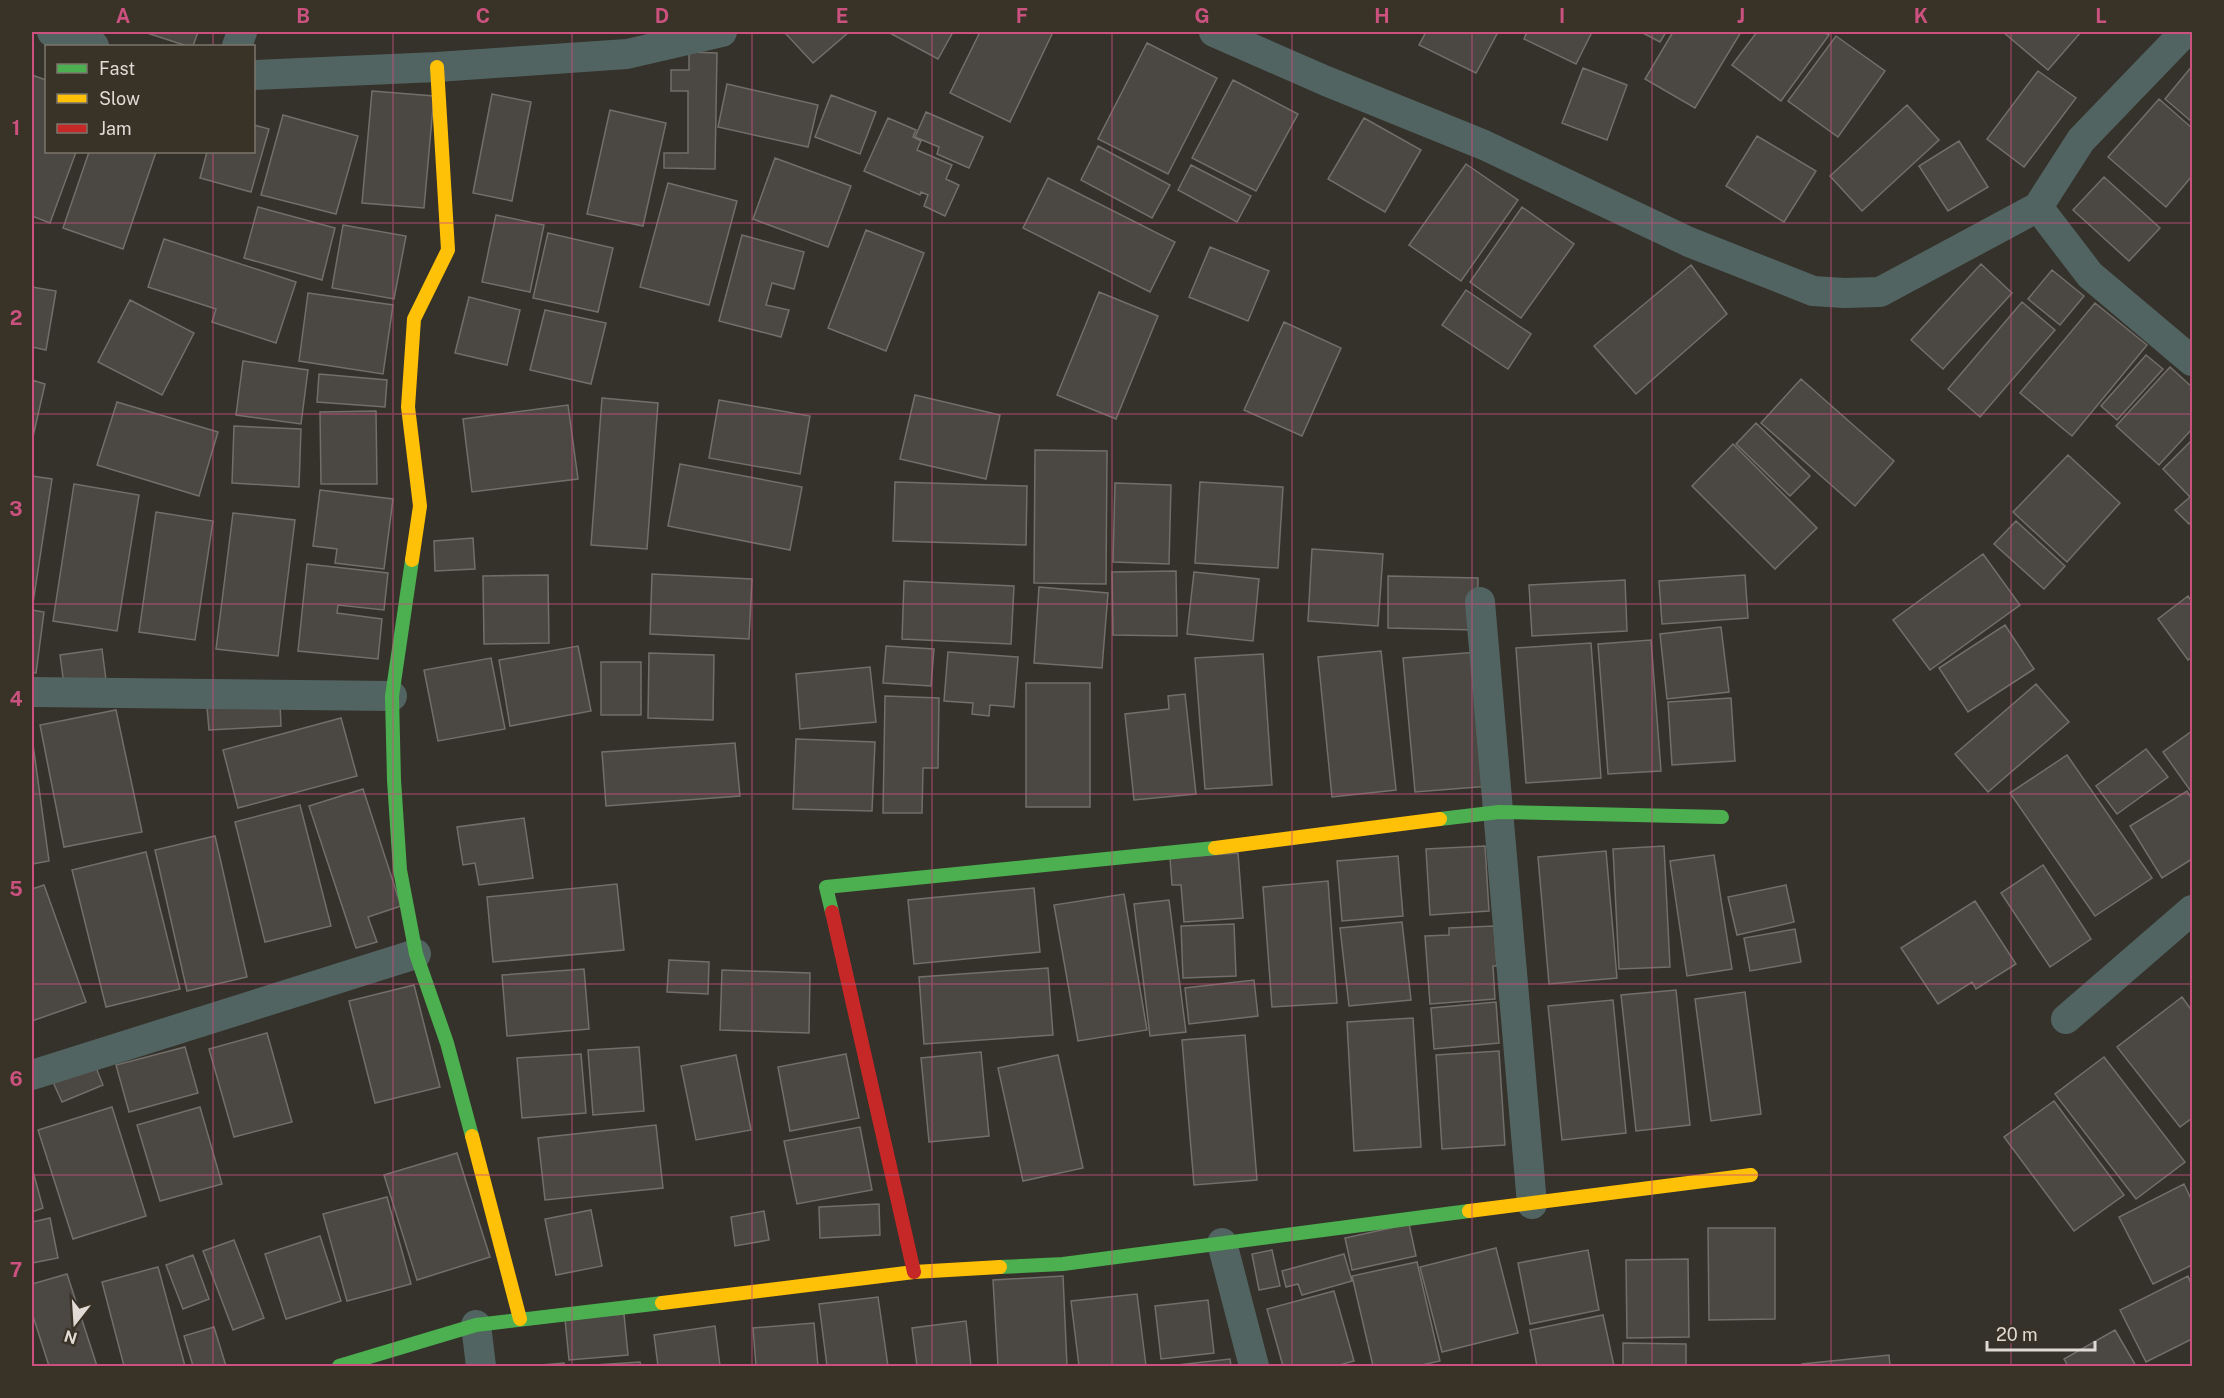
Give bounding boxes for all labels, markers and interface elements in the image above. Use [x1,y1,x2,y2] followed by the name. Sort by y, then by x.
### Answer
[116,4,130,28] text: A
[296,4,310,28] text: B
[476,4,490,28] text: C
[655,4,669,28] text: D
[836,4,848,28] text: E
[1016,4,1028,28] text: F
[1194,4,1210,28] text: G
[1374,4,1390,28] text: H
[1559,4,1565,28] text: I
[1737,4,1745,28] text: J
[1914,4,1928,28] text: K
[2095,4,2107,28] text: L
[45,45,255,153] legend
[99,58,135,79] text: Fast
[99,88,140,109] text: Slow
[12,116,20,140] text: 1
[99,118,132,139] text: Jam
[10,306,22,330] text: 2
[9,497,23,521] text: 3
[9,687,23,711] text: 4
[9,877,23,901] text: 5
[9,1067,23,1091] text: 6
[10,1258,22,1282] text: 7
[45,1293,105,1353] north arrow
[1987,1314,2095,1352] scale bar
[1996,1324,2038,1345] text: 20 m
[62,1326,80,1348] text: N

